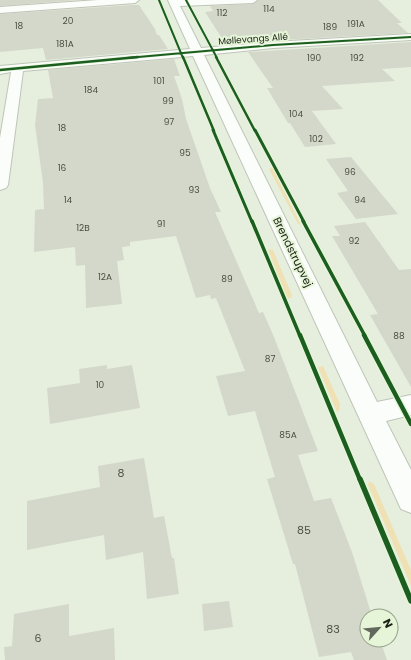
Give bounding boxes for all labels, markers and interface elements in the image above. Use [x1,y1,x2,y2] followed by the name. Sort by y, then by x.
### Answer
[263,3,275,15] house number: 114
[217,7,227,19] house number: 112
[63,15,74,27] house number: 20
[347,18,365,30] house number: 191A
[15,20,24,32] house number: 18
[323,21,337,33] house number: 189
[218,31,289,47] street label: Møllevangs Allé
[56,38,74,50] house number: 181A
[307,52,321,64] house number: 190
[350,52,364,64] house number: 192
[153,75,165,87] house number: 101
[84,84,98,96] house number: 184
[162,95,174,107] house number: 99
[289,108,303,120] house number: 104
[164,116,174,128] house number: 97
[58,122,67,134] house number: 18
[309,133,323,145] house number: 102
[179,147,191,159] house number: 95
[58,162,67,174] house number: 16
[344,166,356,178] house number: 96
[189,184,199,196] house number: 93
[64,194,73,206] house number: 14
[354,194,366,206] house number: 94
[269,214,317,290] street label: Brendstrupvej
[157,218,165,230] house number: 91
[76,222,90,234] house number: 12B
[349,235,359,247] house number: 92
[98,271,112,283] house number: 12A
[221,273,233,285] house number: 89
[393,330,405,342] house number: 88
[265,353,275,365] house number: 87
[96,379,105,391] house number: 10
[279,429,297,441] house number: 85A
[118,465,125,481] house number: 8
[297,522,311,538] house number: 85
[359,608,399,648] north arrow
[379,616,397,631] text: N
[326,621,340,637] house number: 83
[35,630,42,646] house number: 6

